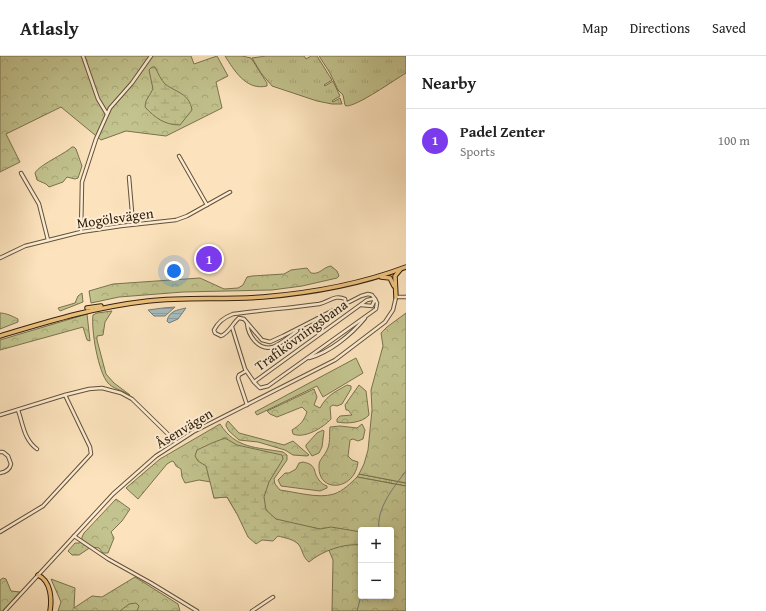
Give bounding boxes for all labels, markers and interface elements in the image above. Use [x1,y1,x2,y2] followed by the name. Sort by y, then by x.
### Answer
[20,14,79,42] text: Atlasly
[582,18,608,38] text: Map
[630,18,690,38] text: Directions
[712,18,746,38] text: Saved
[422,70,476,95] text: Nearby
[460,121,545,142] text: Padel Zenter
[432,131,438,150] text: 1
[718,131,750,150] text: 100 m
[460,142,495,161] text: Sports
[75,203,155,233] street label: Mogölsvägen
[196,244,222,274] pin: 1
[164,261,184,281] your location
[251,294,352,375] street label: Trafikövningsbana
[152,403,216,453] street label: Åsenvägen
[358,527,394,599] map controls
[358,527,394,563] button: +
[358,563,394,599] button: −

